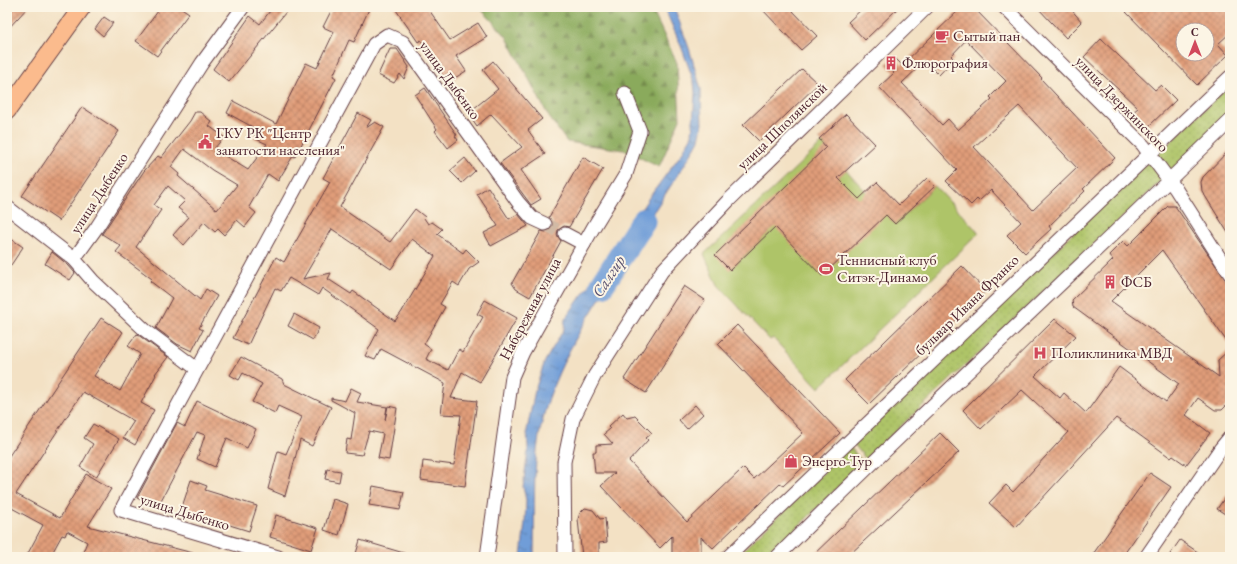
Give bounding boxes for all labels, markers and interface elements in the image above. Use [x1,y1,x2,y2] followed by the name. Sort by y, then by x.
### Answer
[1175,22,1215,62] north arrow
[1191,25,1199,39] text: С
[953,26,1021,45] place label: Сытый пан
[934,28,950,44] cafe icon: Сытый пан
[415,37,485,123] street label: улица Дыбенко
[1071,51,1173,156] street label: улица Дзержинского
[902,53,988,72] place label: Флюрография
[883,55,899,71] building icon: Флюрография
[733,78,831,173] street label: улица Шполянской
[216,123,345,159] place label: ГКУ РК "Центр занятости населения"
[197,134,213,150] public building icon: ГКУ РК "Центр занятости населения"
[65,149,132,237] street label: улица Дыбенко
[837,250,937,286] place label: Теннисный клуб Ситэк-Динамо
[911,250,1023,359] street label: бульвар Ивана Франко
[587,251,630,301] water label: Салгир
[495,254,565,363] street label: Набережная улица
[818,261,834,277] sports icon: Теннисный клуб Ситэк-Динамо
[1121,272,1152,291] place label: ФСБ
[1102,274,1118,290] building icon: ФСБ
[1051,343,1172,362] place label: Поликлиника МВД
[1032,345,1048,361] hospital icon: Поликлиника МВД
[802,451,872,470] place label: Энерго-Тур
[783,453,799,469] shop icon: Энерго-Тур
[138,489,232,534] street label: улица Дыбенко

